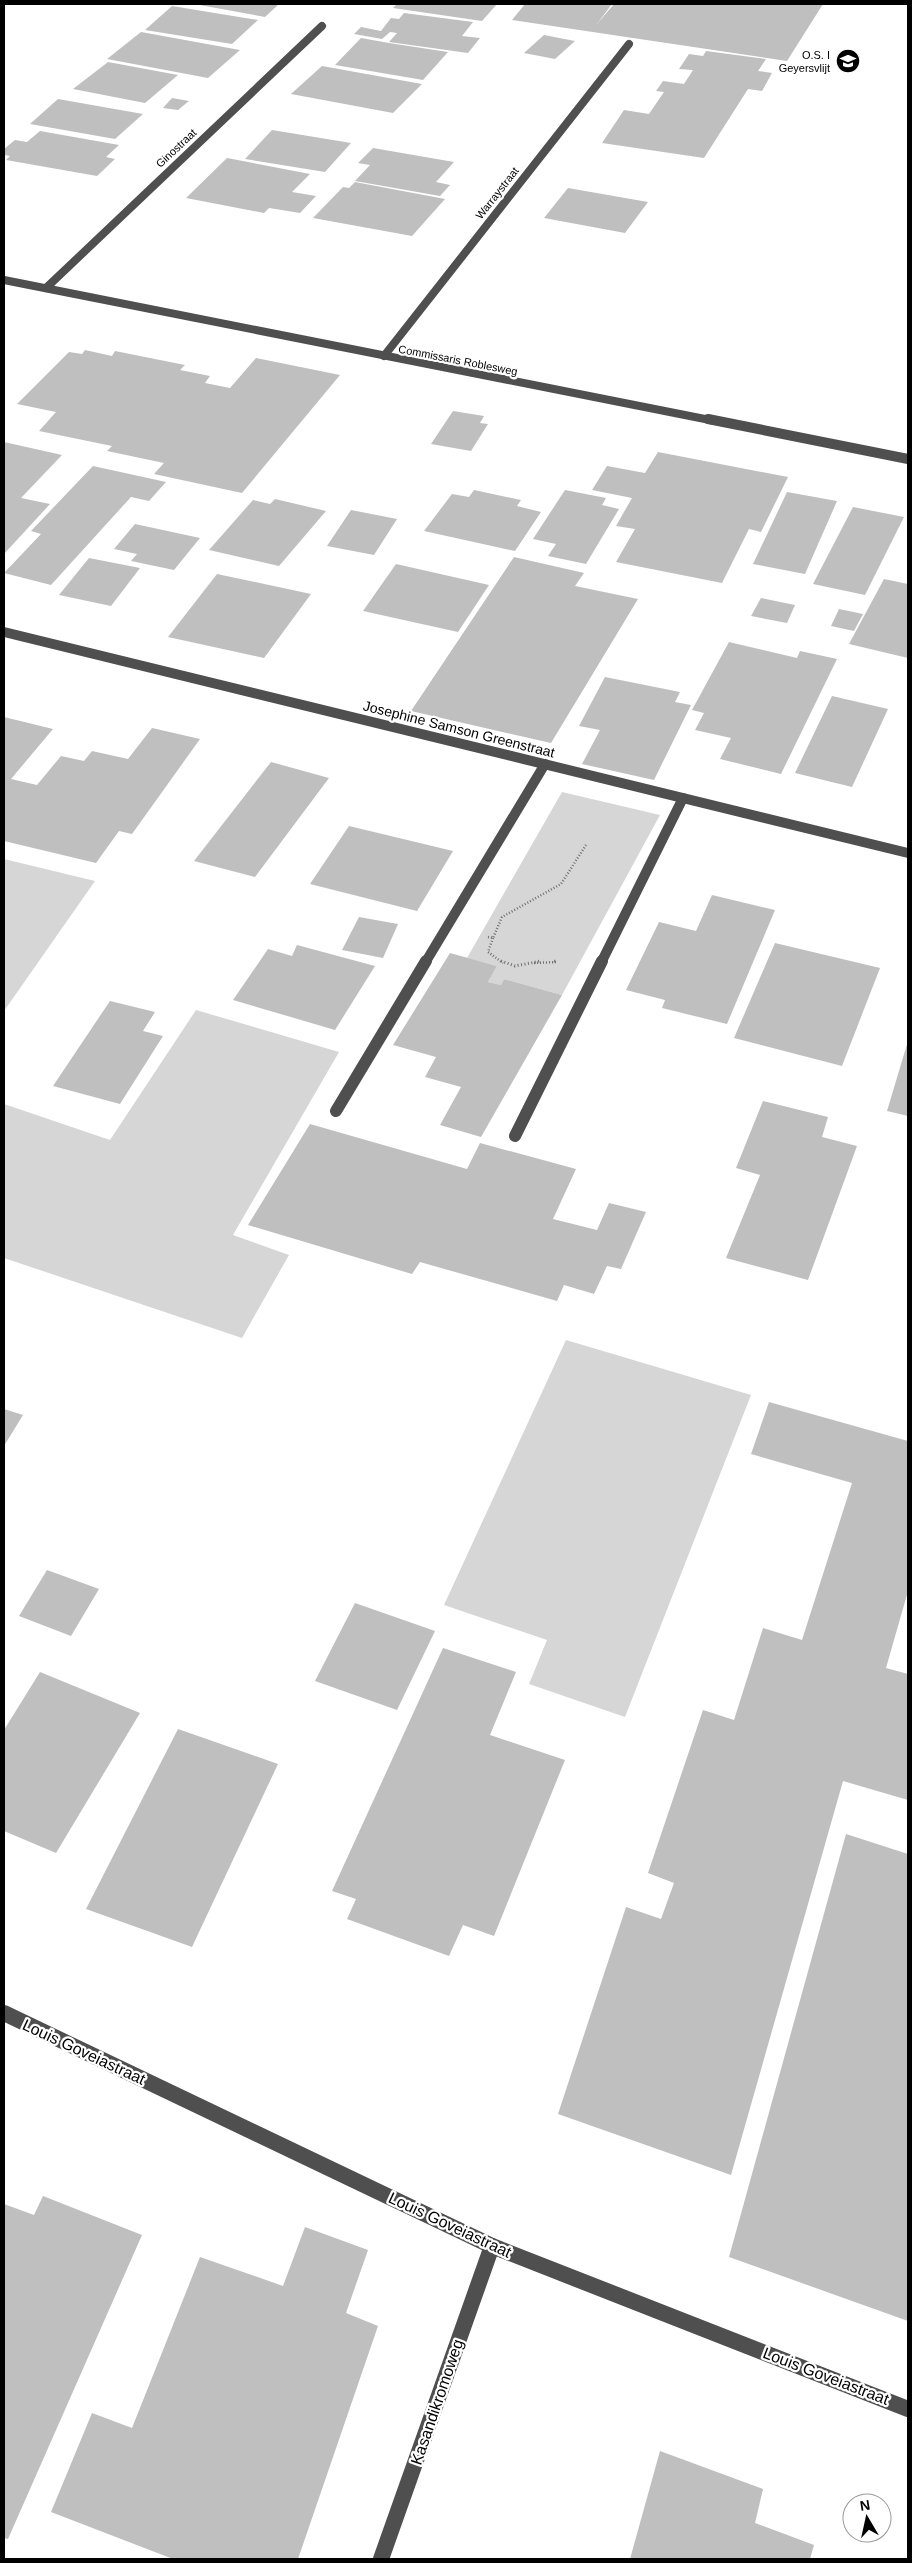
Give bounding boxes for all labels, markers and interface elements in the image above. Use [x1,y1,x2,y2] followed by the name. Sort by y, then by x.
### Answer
[835,48,861,74] school or university icon: O.S. I Geyersvlijt
[779,49,830,74] place label: O.S. I Geyersvlijt
[153,126,199,170] street label: Ginostraat
[473,165,521,221] street label: Warraystraat
[397,343,519,377] street label: Commissaris Roblesweg
[362,697,557,761] street label: Josephine Samson Greenstraat
[20,2016,149,2088] street label: Louis Goveiastraat
[386,2189,515,2261] street label: Louis Goveiastraat
[408,2337,466,2467] street label: Kasandikromoweg
[761,2344,892,2408] street label: Louis Goveiastraat
[842,2493,892,2543] north arrow
[859,2496,871,2514] text: N

